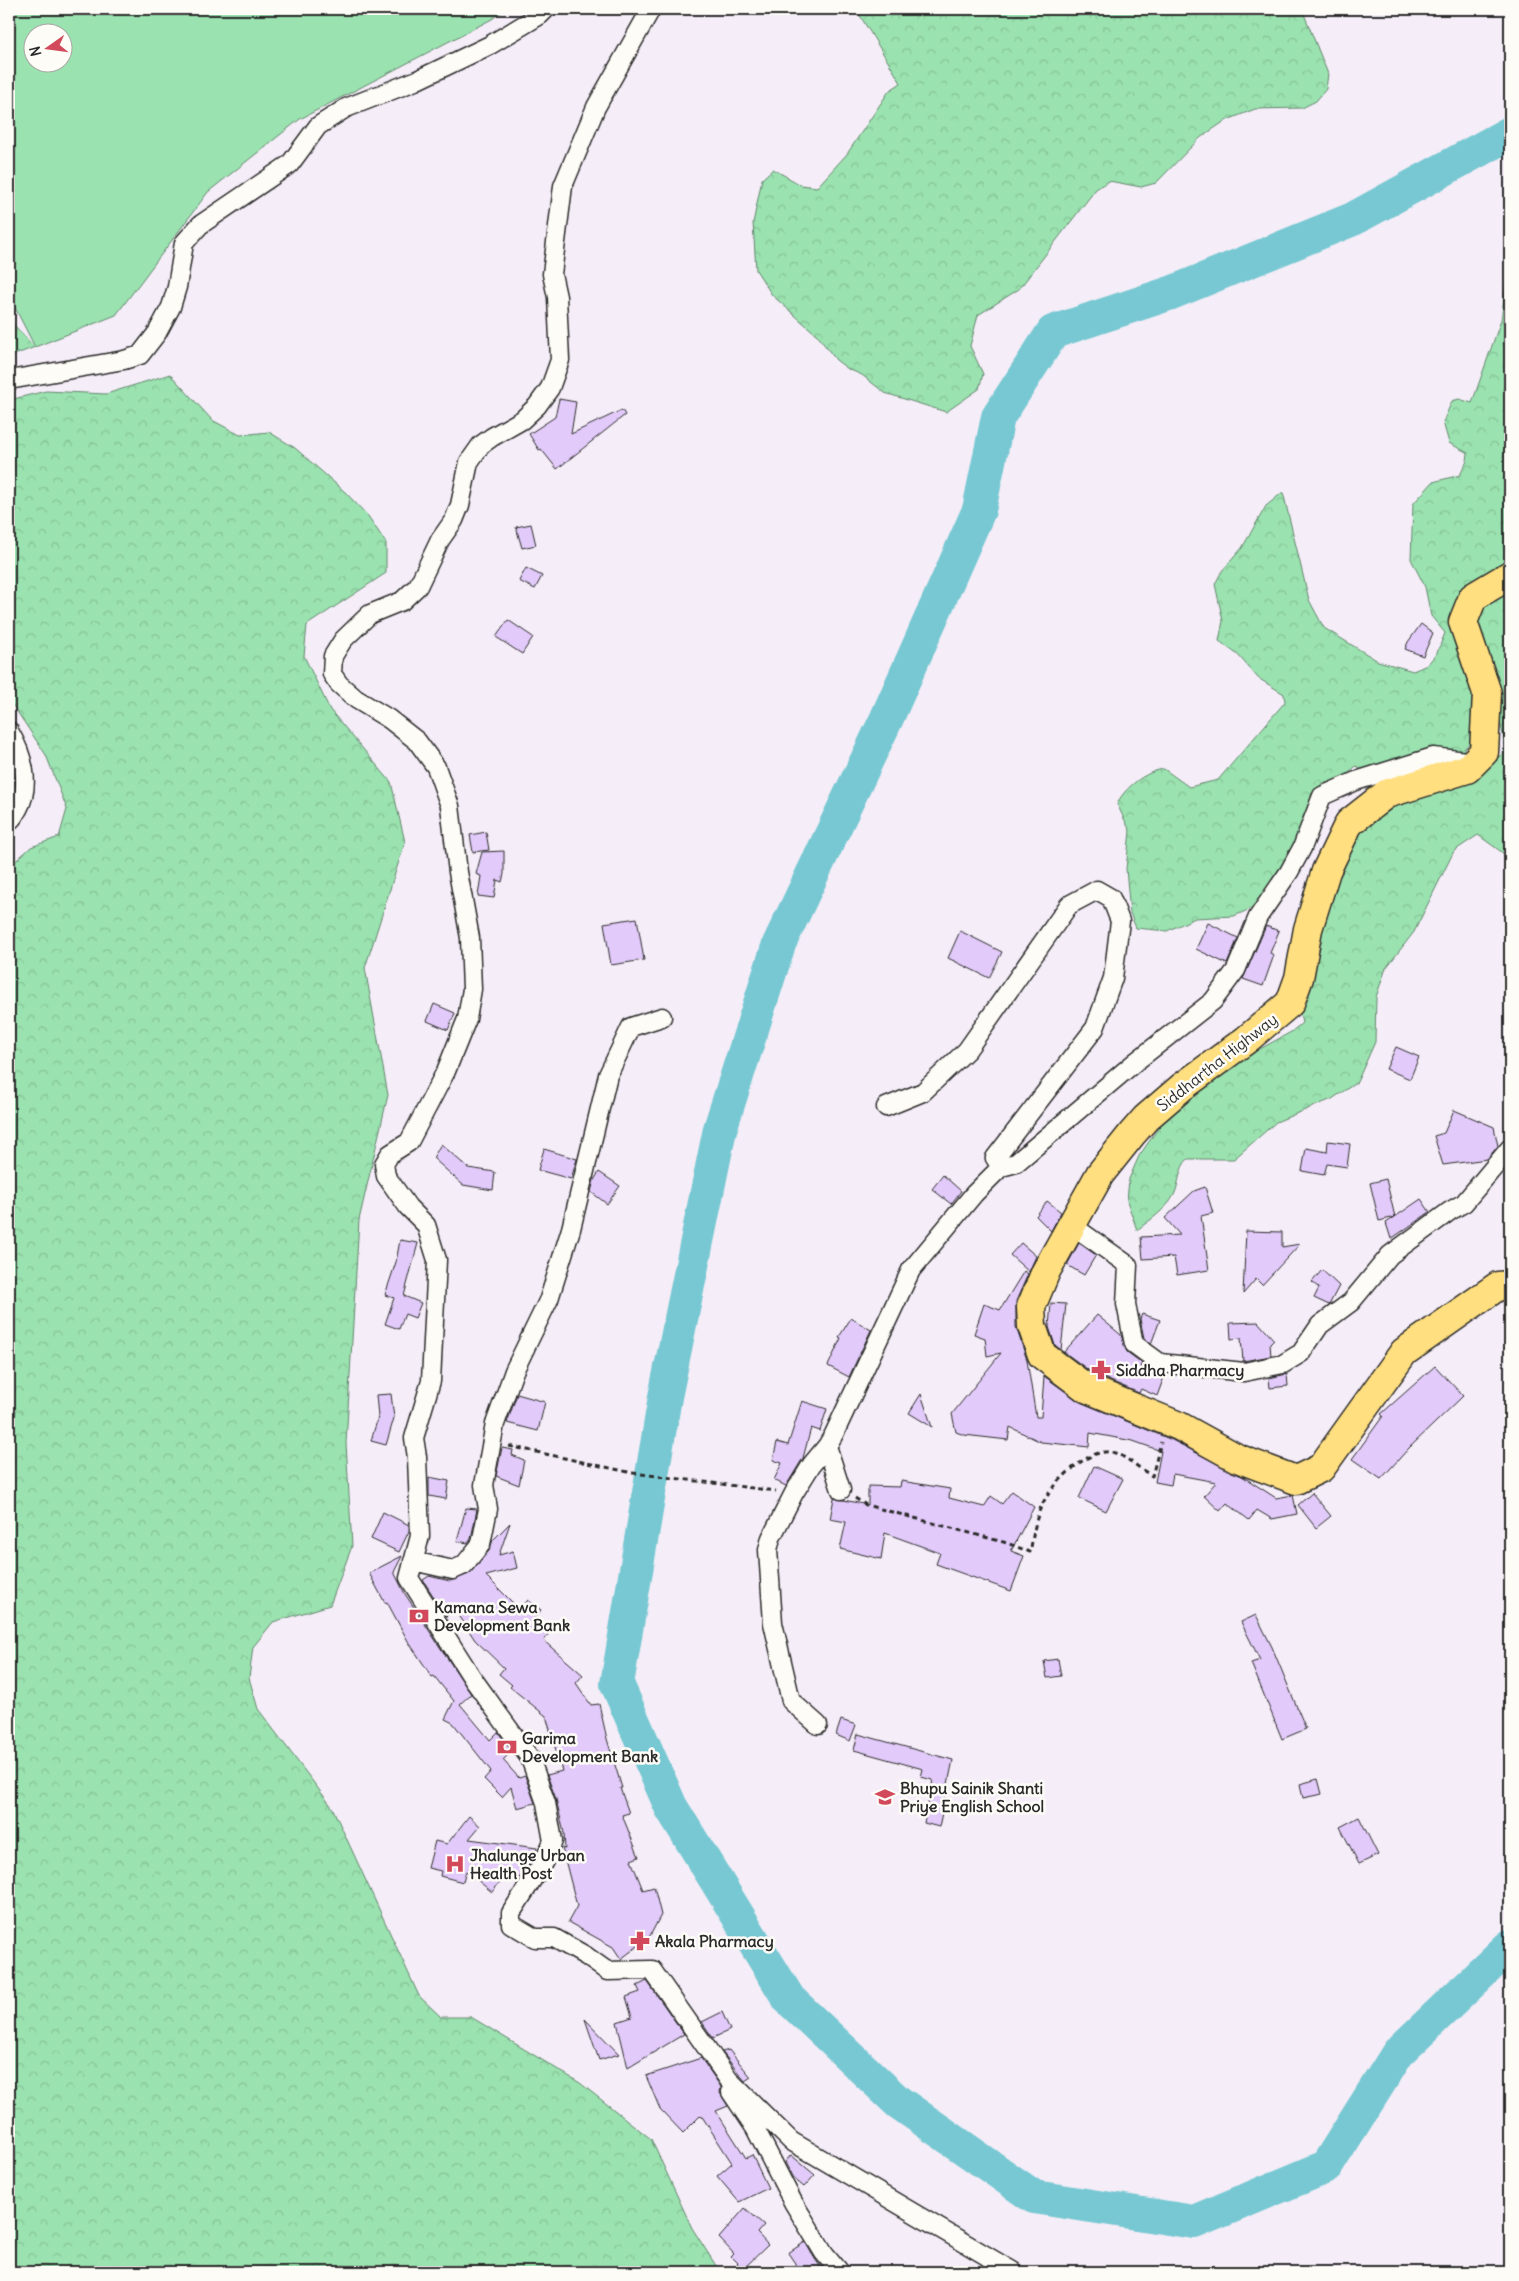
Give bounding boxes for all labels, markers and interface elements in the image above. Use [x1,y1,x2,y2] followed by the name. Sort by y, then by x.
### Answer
[22,22,72,72] north arrow
[25,44,45,58] text: N
[1153,1009,1281,1115] street label: Siddhartha Highway
[1090,1359,1112,1381] pharmacy icon: Siddha Pharmacy
[1116,1360,1244,1381] place label: Siddha Pharmacy
[434,1597,570,1636] place label: Kamana Sewa Development Bank
[408,1605,430,1627] bank icon: Kamana Sewa Development Bank
[522,1728,658,1767] place label: Garima Development Bank
[496,1736,518,1758] bank icon: Garima Development Bank
[900,1778,1044,1817] place label: Bhupu Sainik Shanti Priye English School
[874,1786,896,1808] school or university icon: Bhupu Sainik Shanti Priye English School
[470,1845,585,1883] place label: Jhalunge Urban Health Post
[444,1853,466,1875] hospital icon: Jhalunge Urban Health Post
[629,1930,651,1952] pharmacy icon: Akala Pharmacy
[655,1931,774,1952] place label: Akala Pharmacy

